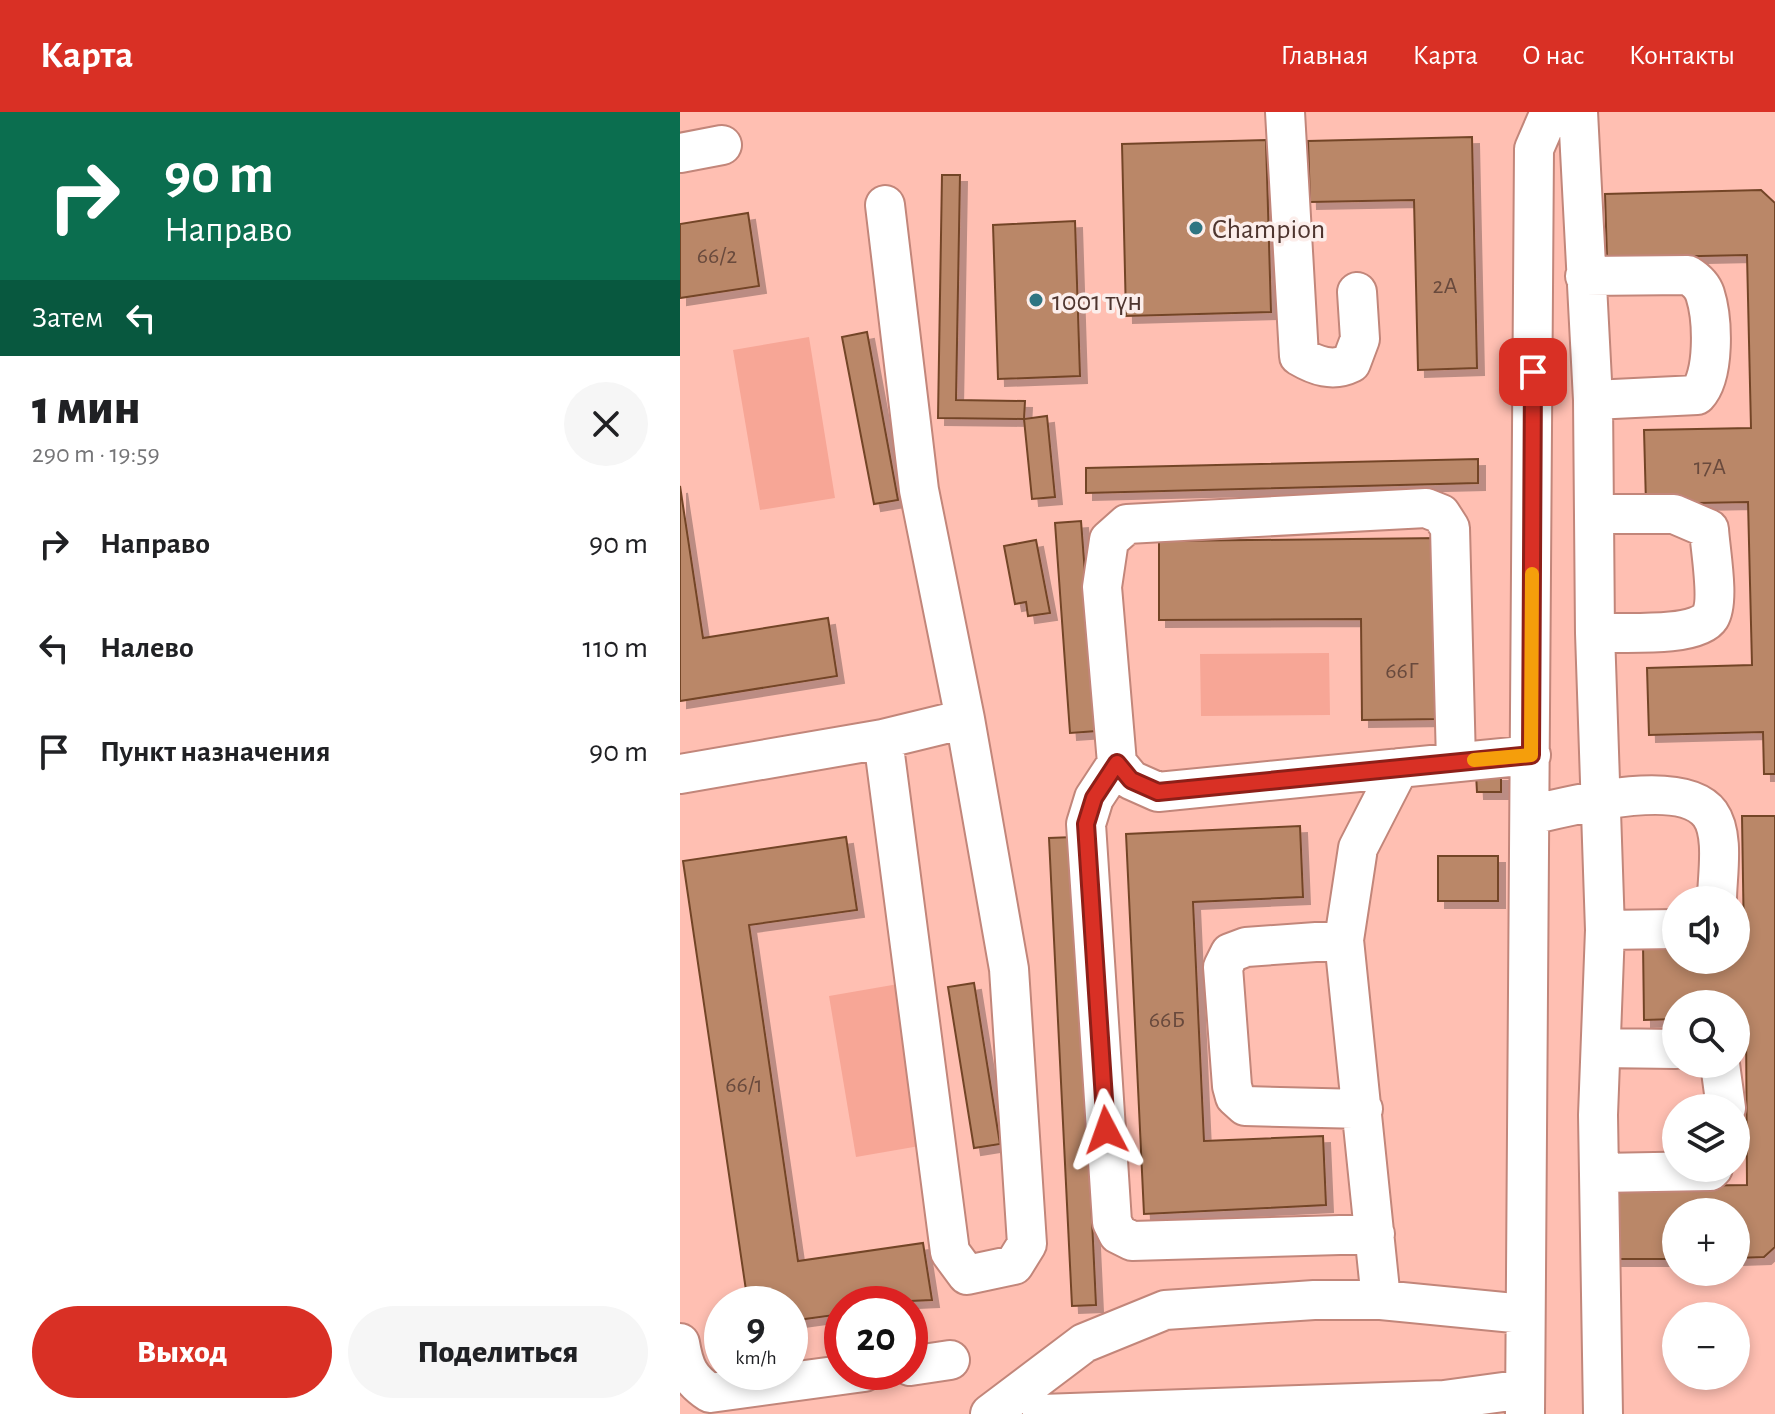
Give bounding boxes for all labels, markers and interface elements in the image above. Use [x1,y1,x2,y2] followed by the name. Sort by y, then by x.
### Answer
[40,37,133,75] text: Карта
[1280,42,1368,70] text: Главная
[1412,42,1478,70] text: Карта
[1522,42,1585,70] text: О нас
[1629,42,1735,70] text: Контакты
[32,144,136,248] icon: right
[164,147,274,203] text: 90 m
[164,212,292,248] text: Направо
[1212,216,1325,244] place label: Champion
[1187,219,1205,237] marker: Champion
[697,244,737,268] house number: 66/2
[1432,274,1458,298] house number: 2А
[1052,288,1142,316] place label: 1001 түн
[1027,291,1045,309] marker: 1001 түн
[119,296,163,340] icon: left
[32,303,103,333] text: Затем
[1499,338,1567,406] pin
[1511,350,1555,394] icon: arrive
[564,382,648,466] button: close
[32,385,141,433] text: 1 мин
[32,441,160,467] text: 290 m · 19:59
[1694,455,1726,479] house number: 17А
[32,522,76,566] icon: right
[100,529,210,559] text: Направо
[589,529,648,559] text: 90 m
[32,626,76,670] icon: left
[100,633,194,663] text: Налево
[583,633,648,663] text: 110 m
[1385,659,1419,683] house number: 66Г
[32,730,76,774] icon: arrive
[100,737,331,767] text: Пункт назначения
[589,737,648,767] text: 90 m
[1662,886,1750,1390] map controls
[1662,886,1750,974] button: sound
[1662,990,1750,1078] button: search
[1149,1008,1185,1032] house number: 66Б
[725,1073,763,1097] house number: 66/1
[1064,1088,1148,1172] position arrow
[1662,1094,1750,1182] button: layers
[1662,1198,1750,1286] button: +
[824,1286,928,1390] speed limit sign: 20
[1662,1302,1750,1390] button: −
[32,1306,332,1398] button: Выход
[348,1306,648,1398] button: Поделиться
[746,1308,766,1348] text: 9
[735,1348,777,1368] text: km/h

